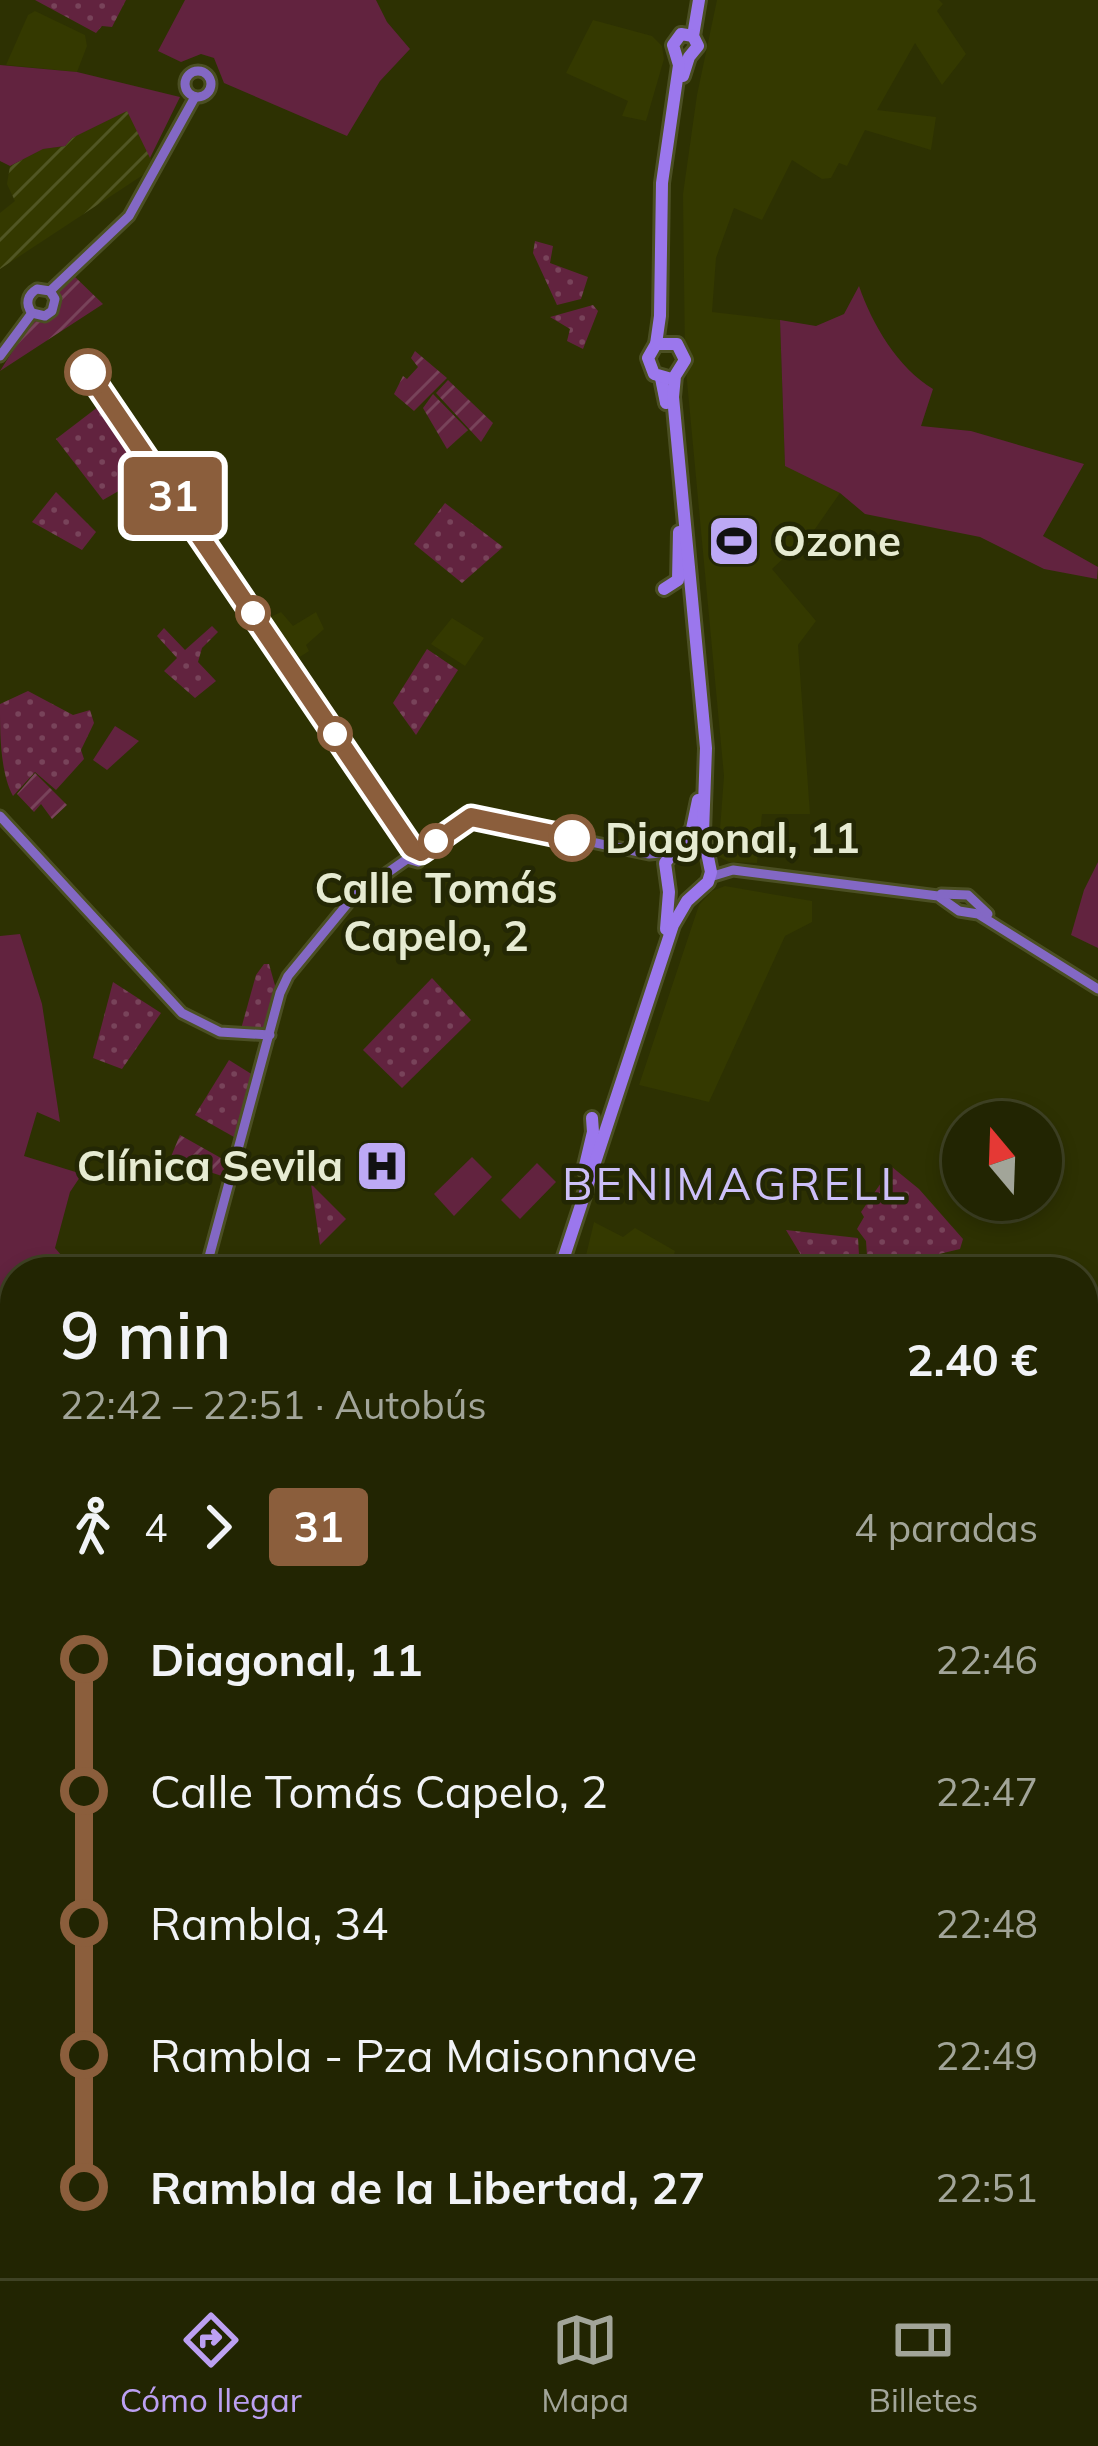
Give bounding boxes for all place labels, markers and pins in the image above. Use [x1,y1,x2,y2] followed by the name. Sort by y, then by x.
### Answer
[66,350,110,394] unlabelled marker
[706,513,762,569] sports icon: Ozone
[773,514,901,567] place label: Ozone
[237,597,269,629] unlabelled marker
[319,718,351,750] unlabelled marker
[605,811,860,864] place label: Diagonal, 11
[550,816,594,860] marker: Diagonal, 11
[420,825,452,857] marker: Calle Tomás Capelo, 2
[315,861,557,962] place label: Calle Tomás Capelo, 2
[354,1138,410,1194] hospital icon: Clínica Sevila
[77,1139,343,1192] place label: Clínica Sevila

